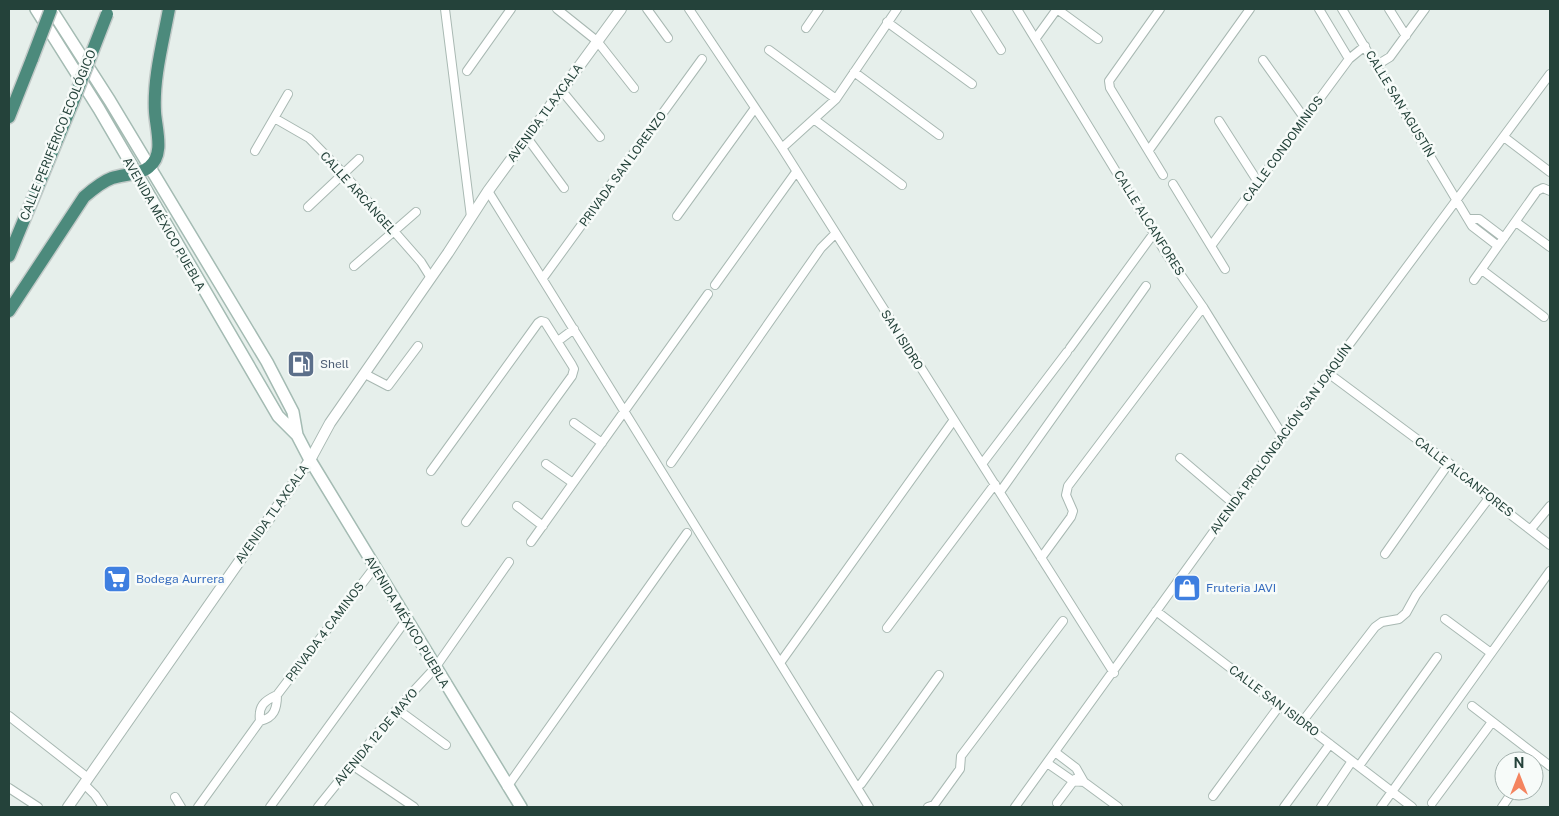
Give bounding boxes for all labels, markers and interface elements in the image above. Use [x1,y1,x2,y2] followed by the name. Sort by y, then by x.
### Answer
[17,47,99,222] street label: CALLE PERIFÉRICO ECOLÓGICO
[1363,48,1437,160] street label: CALLE SAN AGUSTÍN
[505,61,586,165] street label: AVENIDA TLAXCALA
[1240,93,1326,205] street label: CALLE CONDOMINIOS
[577,109,670,229] street label: PRIVADA SAN LORENZO
[317,149,399,237] street label: CALLE ARCÁNGEL
[120,155,208,294] street label: AVENIDA MÉXICO PUEBLA
[1111,168,1187,278] street label: CALLE ALCANFORES
[878,307,926,373] street label: SAN ISIDRO
[1207,341,1355,537] street label: AVENIDA PROLONGACIÓN SAN JOAQUÍN
[286,349,316,379] fuel station icon: Shell
[320,357,349,371] place label: Shell
[1412,434,1516,520] street label: CALLE ALCANFORES
[232,461,312,566] street label: AVENIDA TLAXCALA
[362,553,452,691] street label: AVENIDA MÉXICO PUEBLA
[102,564,132,594] supermarket icon: Bodega Aurrera
[136,572,224,586] place label: Bodega Aurrera
[1172,573,1202,603] shop icon: Fruteria JAVI
[283,580,367,684] street label: PRIVADA 4 CAMINOS
[1206,581,1276,595] place label: Fruteria JAVI
[1226,663,1322,740] street label: CALLE SAN ISIDRO
[331,686,421,788] street label: AVENIDA 12 DE MAYO
[1494,751,1544,801] north arrow
[1514,755,1524,771] text: N

